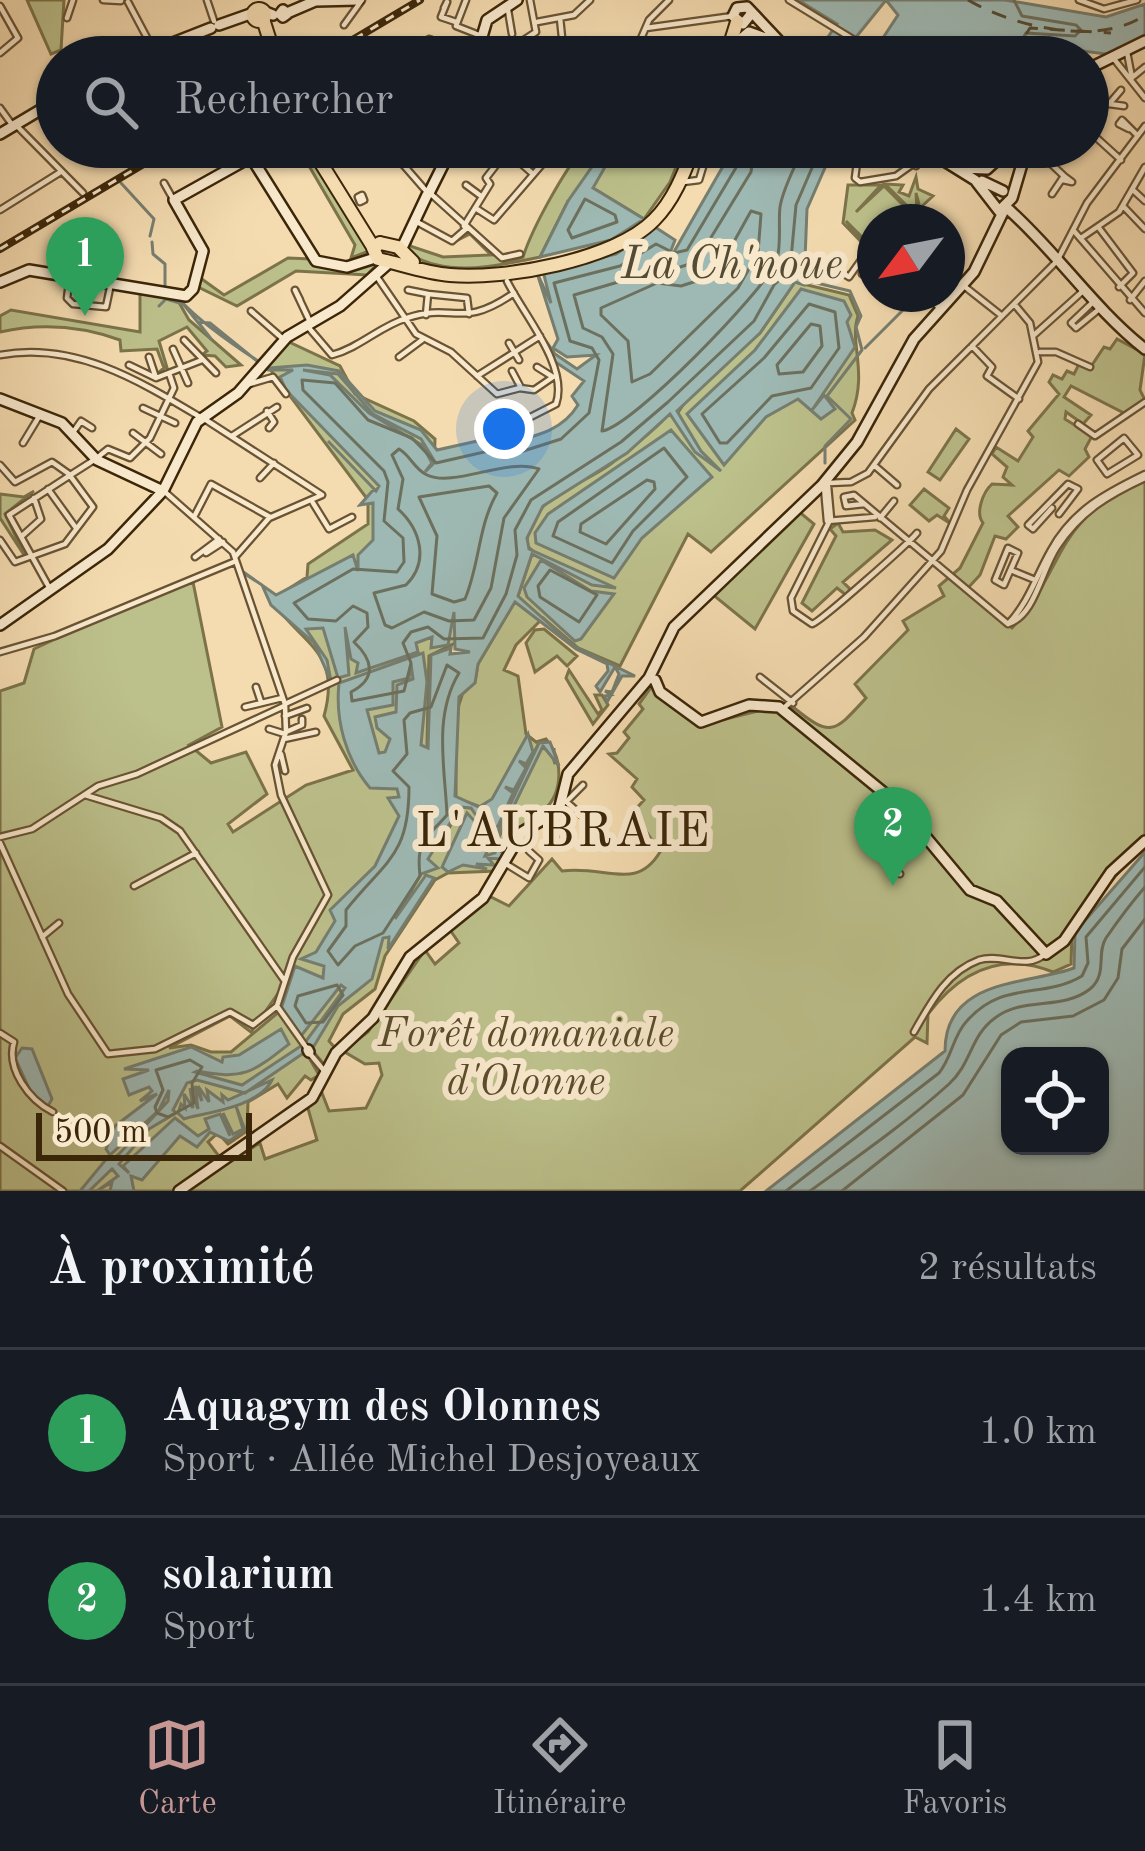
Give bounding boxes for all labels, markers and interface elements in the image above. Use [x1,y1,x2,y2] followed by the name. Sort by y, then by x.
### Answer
[36,36,1109,168] search box
[78,69,144,135] icon: search
[174,79,393,124] text: Rechercher
[857,204,965,312] north arrow
[46,217,124,316] pin: 1
[620,243,843,289] water label: La Ch'noue
[474,399,534,459] your location
[854,787,932,886] pin: 2
[415,809,713,857] district label: L'AUBRAIE
[377,1014,674,1104] park label: Forêt domaniale d'Olonne
[1001,1047,1109,1155] map controls
[1001,1047,1109,1155] button: locate
[36,1107,252,1160] scale bar
[54,1117,147,1150] text: 500 m
[48,1244,315,1295] text: À proximité
[918,1249,1097,1288] text: 2 résultats
[162,1386,601,1431] text: Aquagym des Olonnes
[76,1413,98,1452] text: 1
[979,1413,1097,1452] text: 1.0 km
[162,1441,701,1480] text: Sport · Allée Michel Desjoyeaux
[162,1554,334,1599] text: solarium
[76,1581,98,1620] text: 2
[979,1581,1097,1620] text: 1.4 km
[162,1609,255,1648] text: Sport
[138,1712,217,1825] tab: Carte
[493,1712,627,1825] tab: Itinéraire
[903,1712,1007,1825] tab: Favoris

